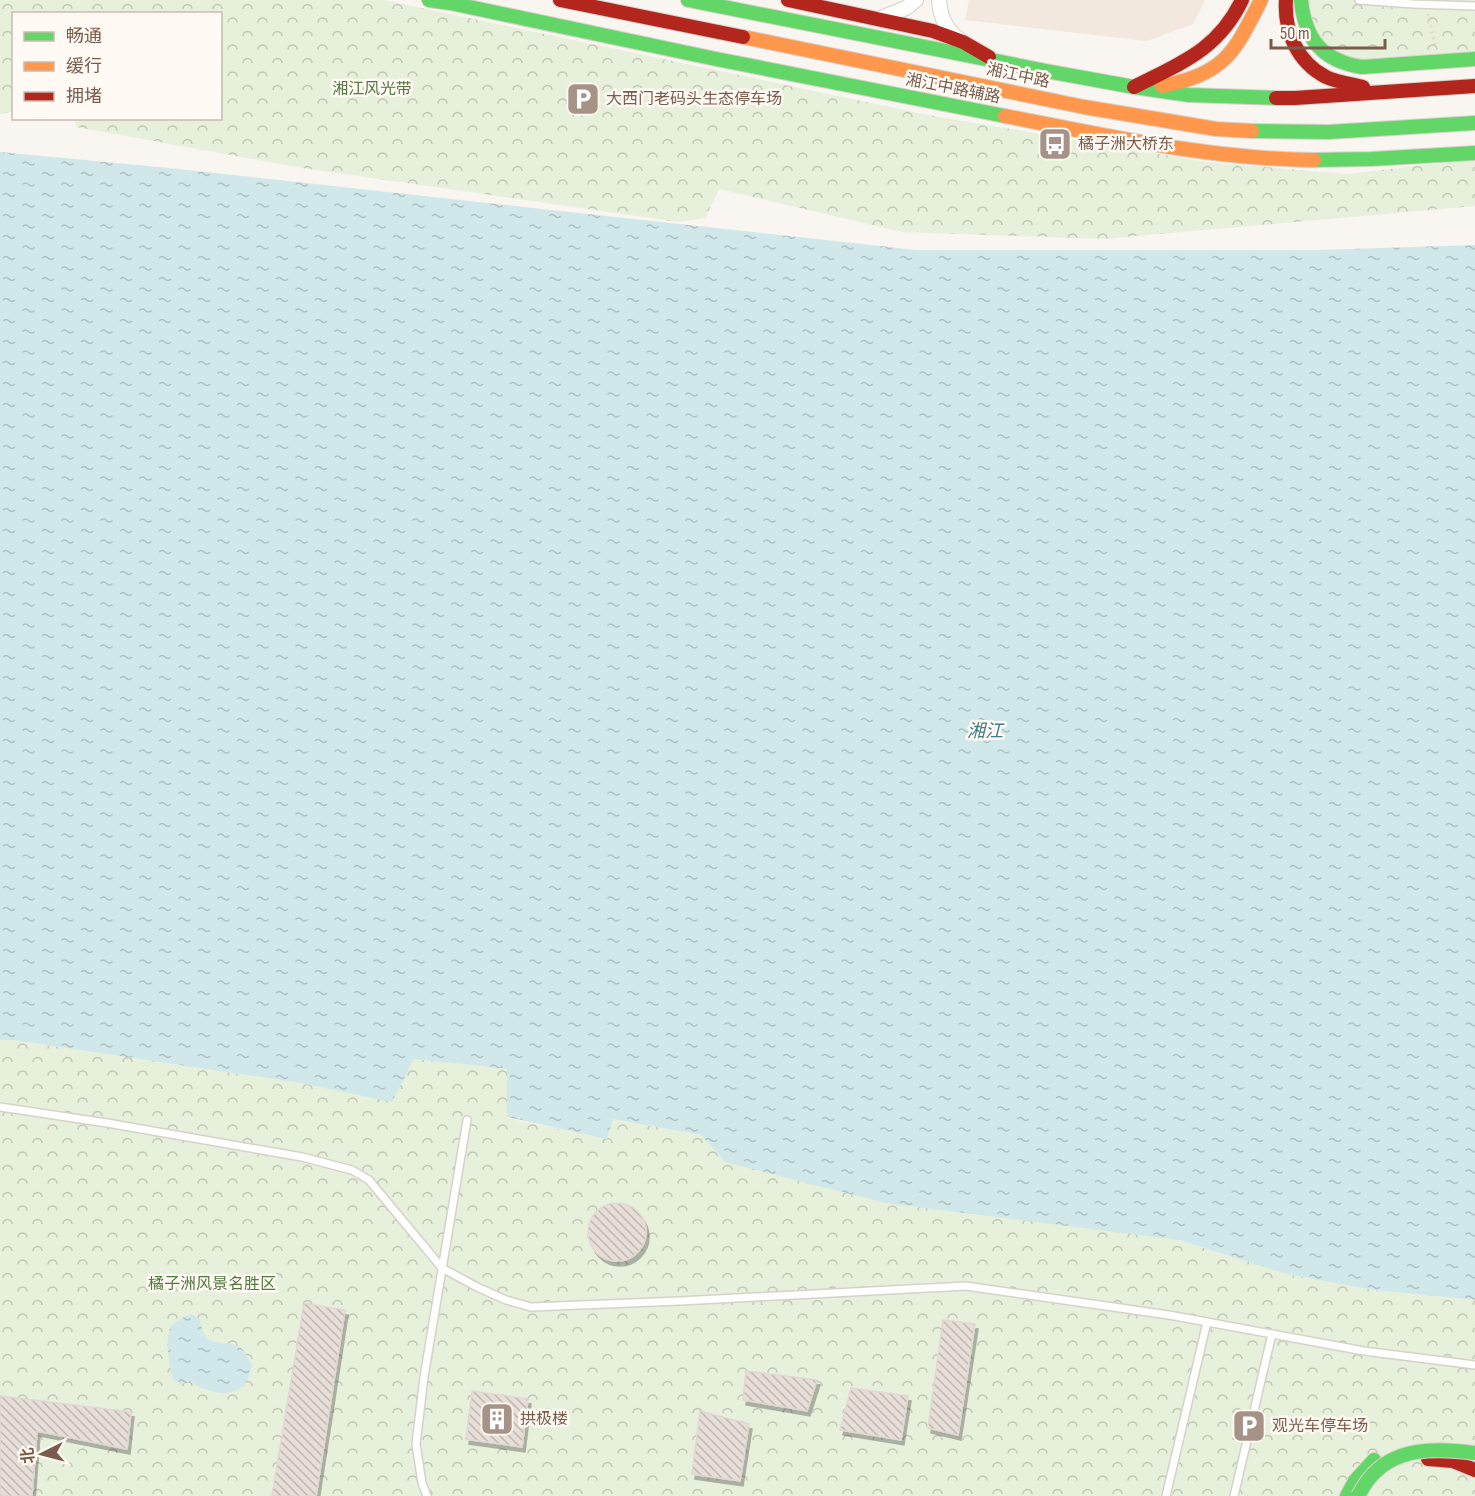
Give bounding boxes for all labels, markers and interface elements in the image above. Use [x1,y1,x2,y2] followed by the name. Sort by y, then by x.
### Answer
[12,12,222,120] legend
[1271,12,1385,50] scale bar
[1280,23,1310,44] text: 50 m
[66,26,102,47] text: 畅通
[66,56,102,77] text: 缓行
[985,60,1051,92] street label: 湘江中路
[904,71,1002,107] street label: 湘江中路辅路
[332,80,412,99] park label: 湘江风光带
[565,81,601,117] parking icon: 大西门老码头生态停车场
[66,86,102,107] text: 拥堵
[606,90,782,109] place label: 大西门老码头生态停车场
[1037,126,1073,162] bus stop icon: 橘子洲大桥东
[1078,135,1174,154] place label: 橘子洲大桥东
[967,721,1005,742] water label: 湘江
[148,1275,276,1294] park label: 橘子洲风景名胜区
[479,1401,515,1437] building icon: 拱极楼
[1231,1408,1267,1444] parking icon: 观光车停车场
[520,1410,568,1429] place label: 拱极楼
[1272,1417,1368,1436] place label: 观光车停车场
[12,1424,72,1484] north arrow
[18,1446,39,1464] text: 北

